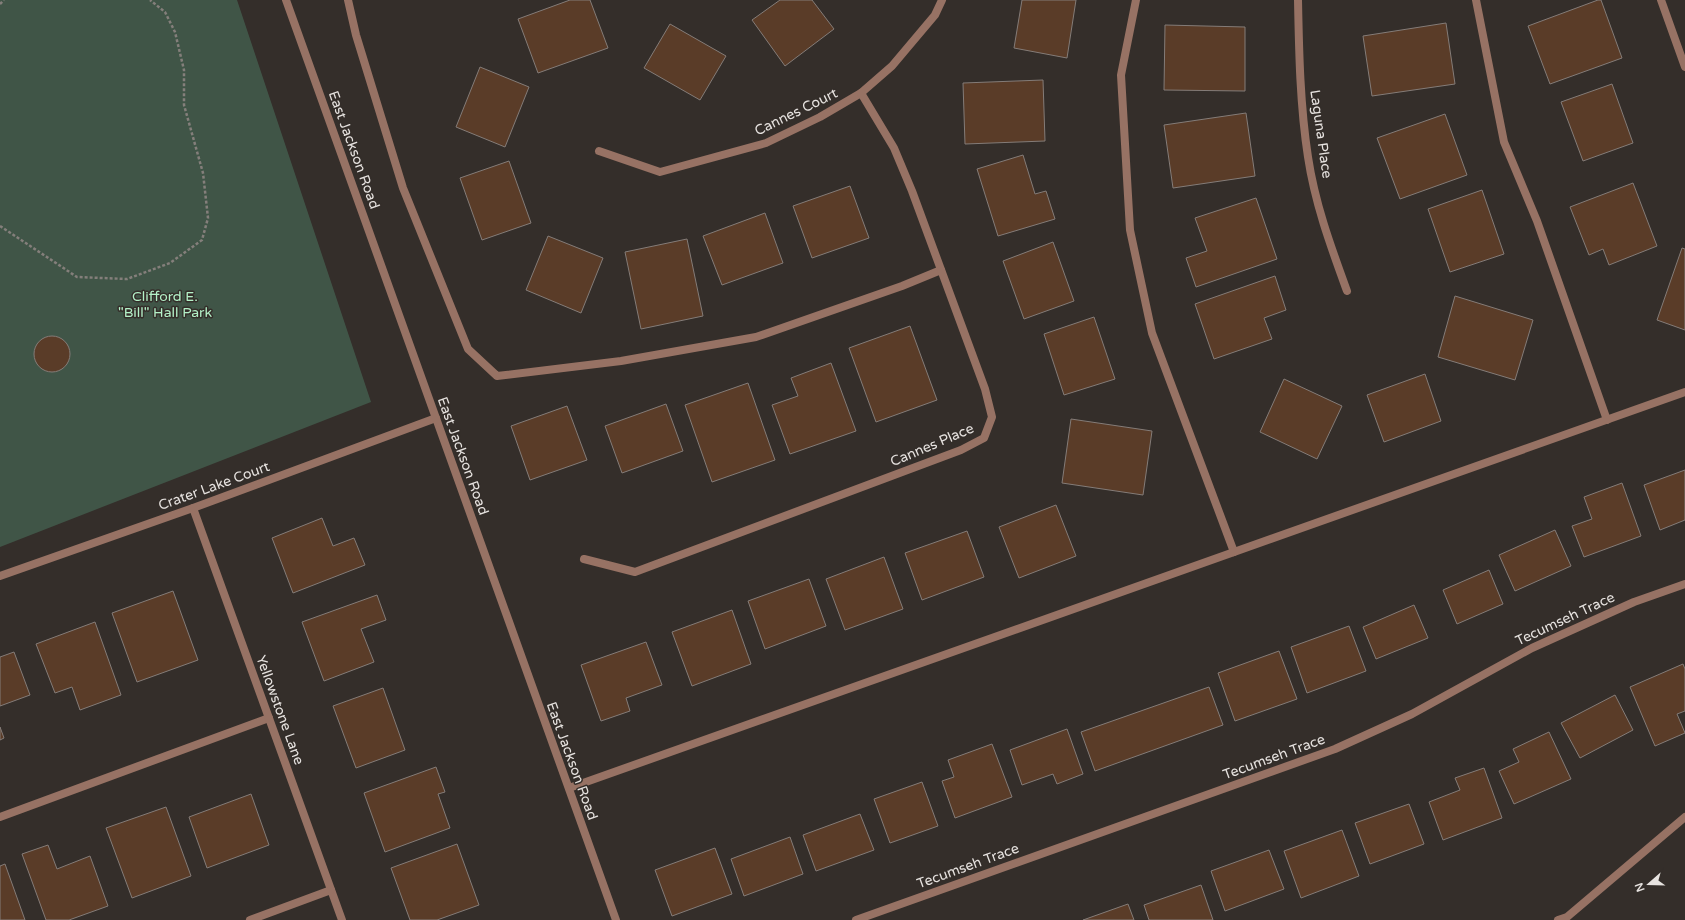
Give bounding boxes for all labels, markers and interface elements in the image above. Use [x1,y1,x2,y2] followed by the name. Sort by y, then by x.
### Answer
[752,84,841,139] street label: Cannes Court
[325,89,383,211] street label: East Jackson Road
[1306,89,1336,179] street label: Laguna Place
[118,288,212,321] park label: Clifford E. "Bill" Hall Park
[434,395,492,517] street label: East Jackson Road
[888,420,976,470] street label: Cannes Place
[156,458,273,514] street label: Crater Lake Court
[1513,589,1617,649] street label: Tecumseh Trace
[252,653,308,767] street label: Yellowstone Lane
[543,700,601,822] street label: East Jackson Road
[1221,731,1327,783] street label: Tecumseh Trace
[915,840,1021,892] street label: Tecumseh Trace
[1629,864,1669,904] north arrow
[1632,881,1648,894] text: N

